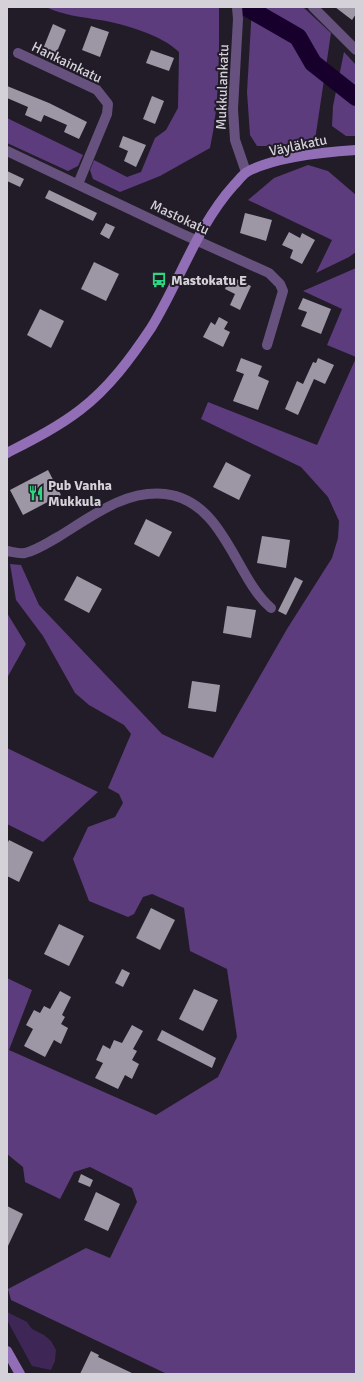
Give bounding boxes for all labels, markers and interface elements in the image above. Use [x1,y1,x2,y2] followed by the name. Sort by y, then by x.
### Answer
[29,38,105,87] street label: Hankainkatu
[213,44,232,130] street label: Mukkulankatu
[268,131,329,160] street label: Väyläkatu
[148,196,212,238] street label: Mastokatu
[150,271,168,289] bus stop icon: Mastokatu E
[171,272,247,289] place label: Mastokatu E
[48,477,112,510] place label: Pub Vanha Mukkula
[27,484,45,502] restaurant icon: Pub Vanha Mukkula

